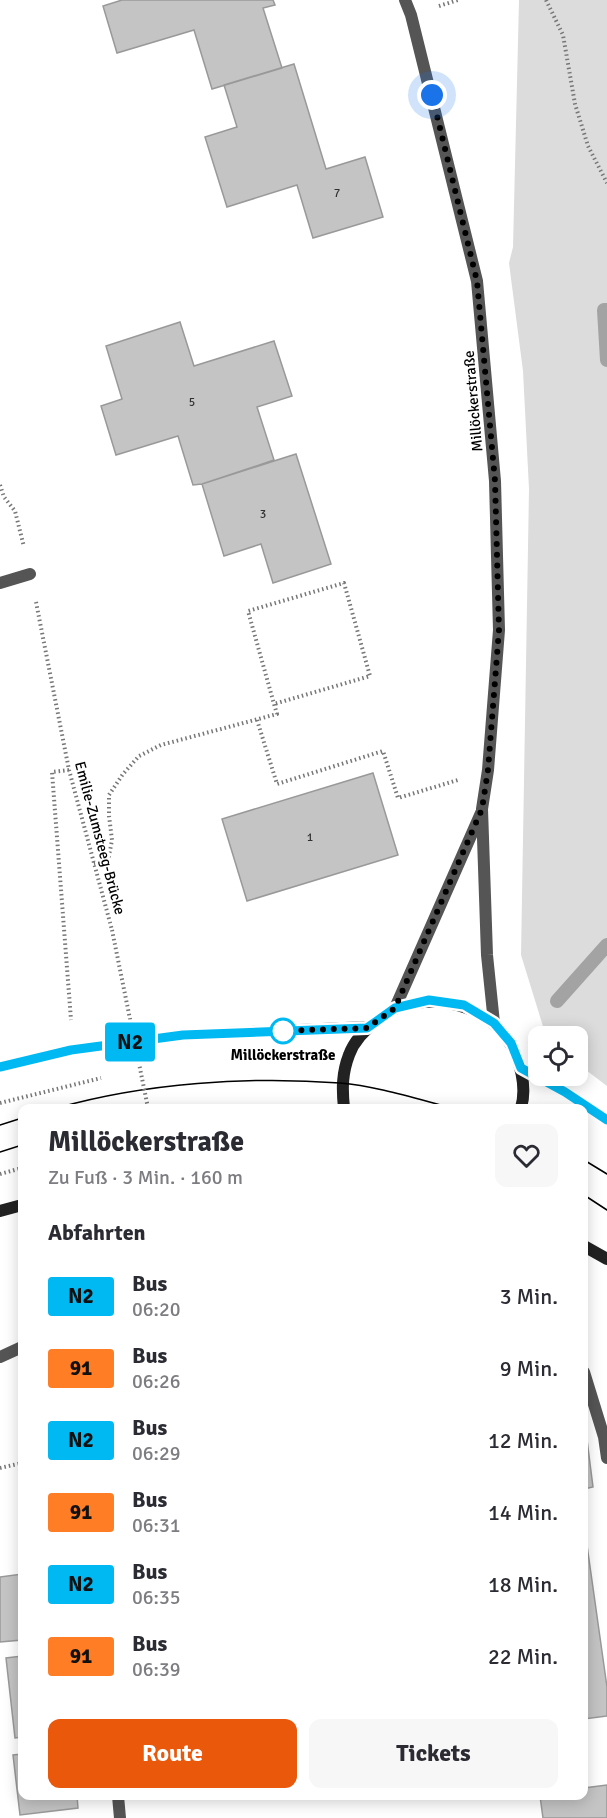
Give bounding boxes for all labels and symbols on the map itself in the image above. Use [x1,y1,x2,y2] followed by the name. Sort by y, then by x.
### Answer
[417,80,447,110] your location
[334,186,340,201] house number: 7
[460,350,486,452] street label: Millöckerstraße
[189,395,195,410] house number: 5
[260,507,266,522] house number: 3
[71,759,129,917] street label: Emilie-Zumsteeg-Brücke
[307,830,313,845] house number: 1
[270,1018,296,1044] marker: Millöckerstraße
[103,1022,157,1062] line badge: N2
[230,1046,336,1064] place label: Millöckerstraße

